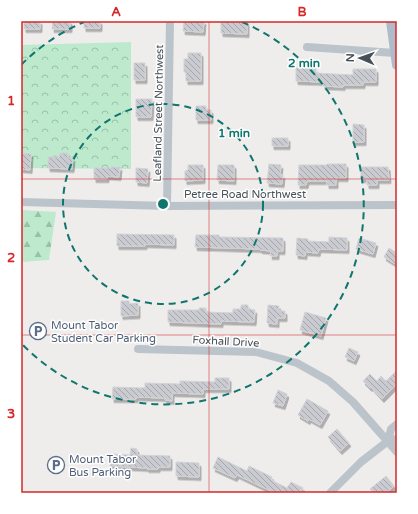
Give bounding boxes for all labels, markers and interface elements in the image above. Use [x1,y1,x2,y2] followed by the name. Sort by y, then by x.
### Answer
[111,4,121,20] text: A
[297,4,307,20] text: B
[340,38,380,78] north arrow
[151,44,166,182] street label: Leafland Street Northwest
[344,53,357,62] text: N
[288,56,320,70] text: 2 min
[7,93,15,109] text: 1
[218,126,250,140] text: 1 min
[184,188,306,201] street label: Petree Road Northwest
[156,197,170,211] centre of rings
[7,250,15,266] text: 2
[51,319,156,345] place label: Mount Tabor Student Car Parking
[28,321,48,341] parking icon: Mount Tabor Student Car Parking
[192,333,260,350] street label: Foxhall Drive
[7,406,15,422] text: 3
[69,453,137,479] place label: Mount Tabor Bus Parking
[46,455,66,475] parking icon: Mount Tabor Bus Parking

